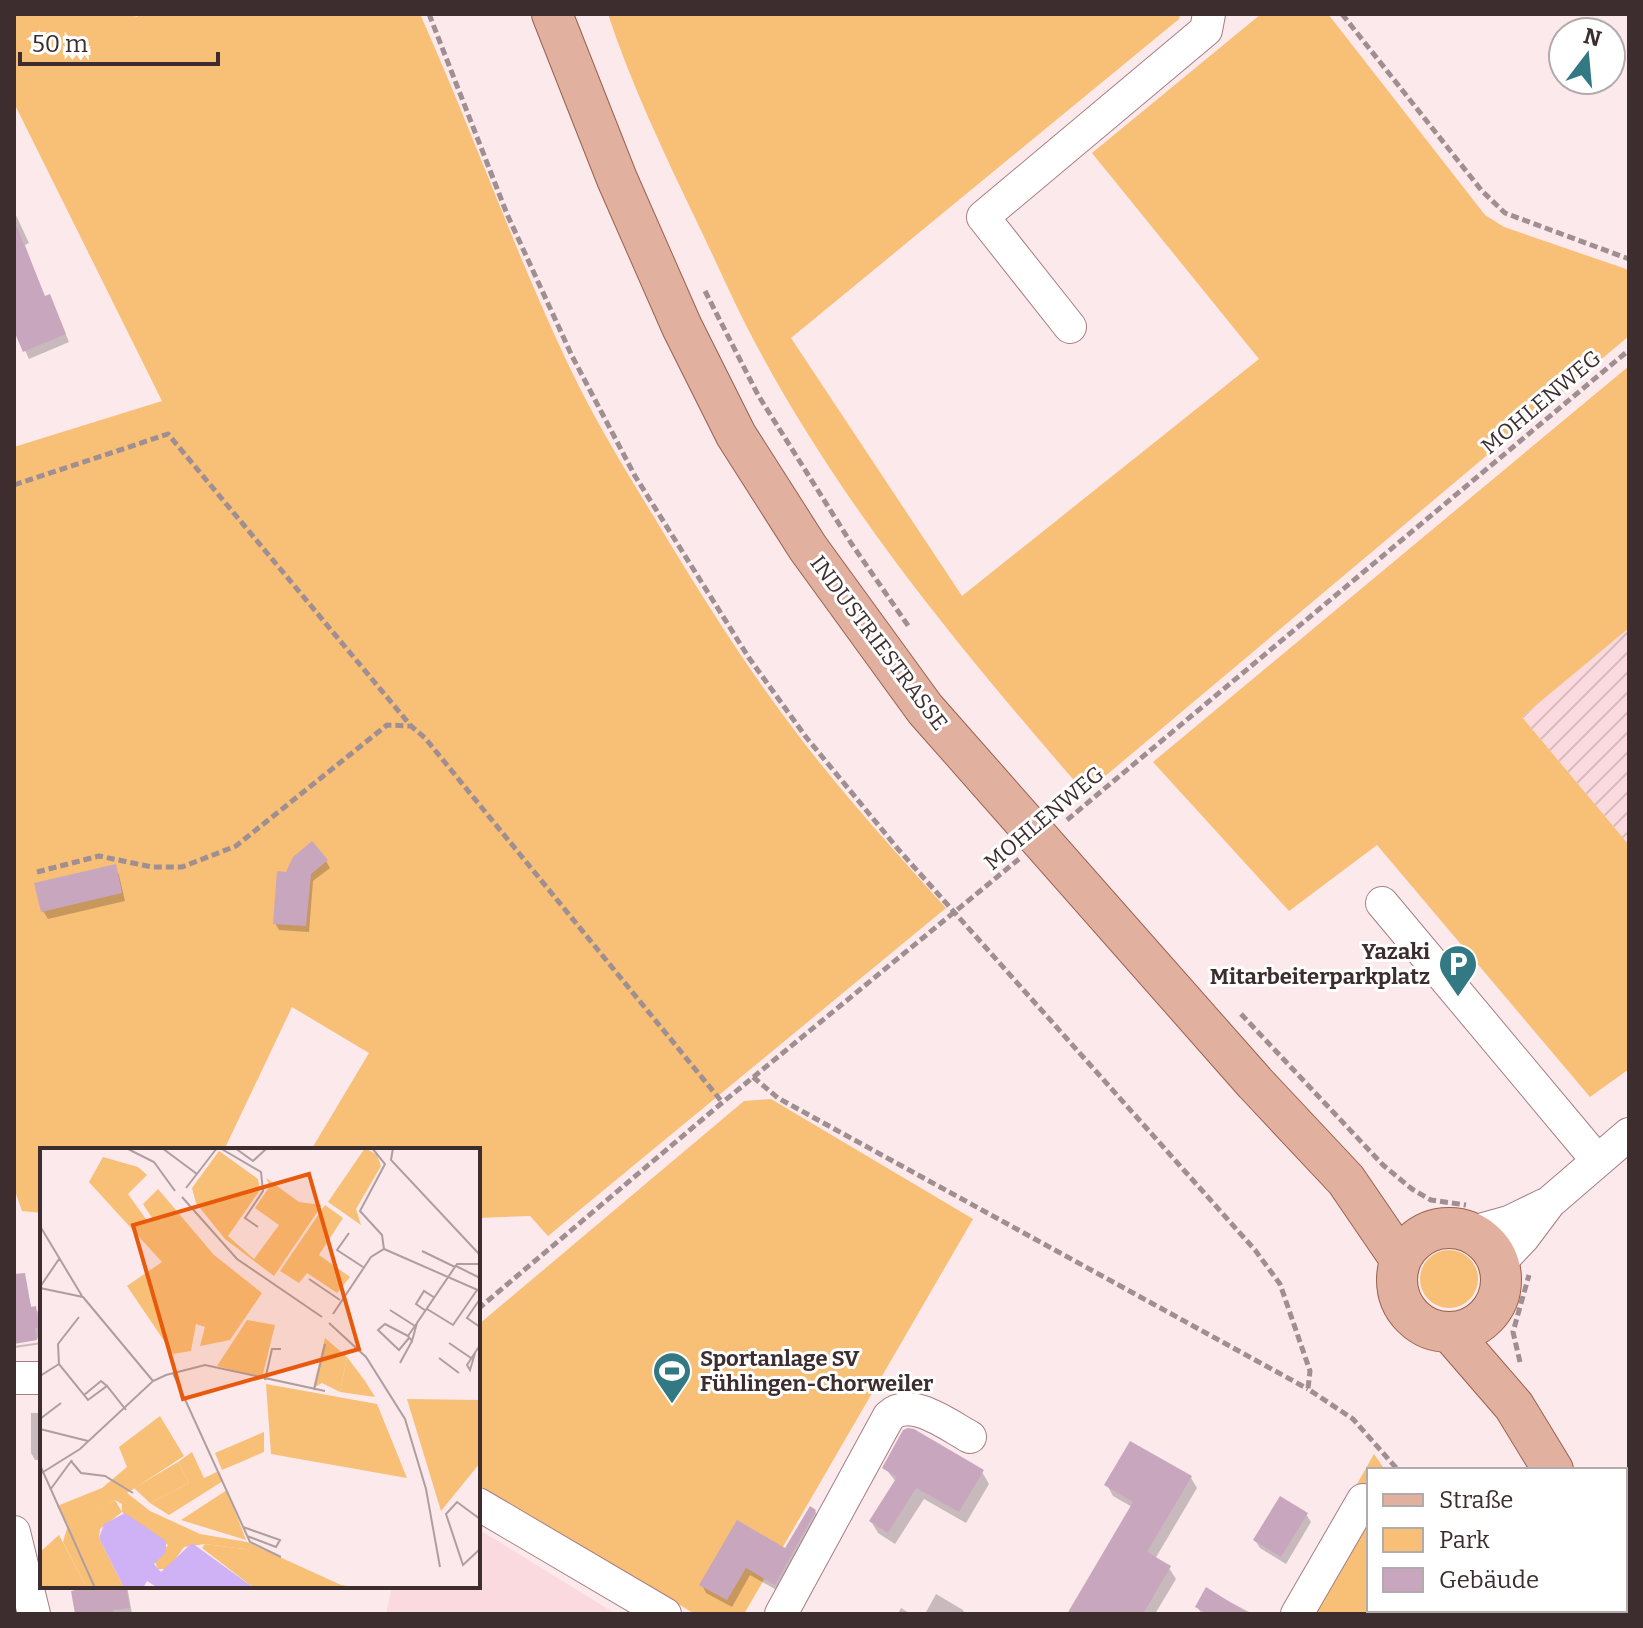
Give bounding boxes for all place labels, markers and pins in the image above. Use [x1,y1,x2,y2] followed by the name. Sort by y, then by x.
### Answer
[1210,938,1430,990] place label: Yazaki Mitarbeiterparkplatz
[1437,943,1479,998] parking icon: Yazaki Mitarbeiterparkplatz
[700,1345,934,1397] place label: Sportanlage SV Fühlingen-Chorweiler
[651,1350,693,1405] sports icon: Sportanlage SV Fühlingen-Chorweiler

